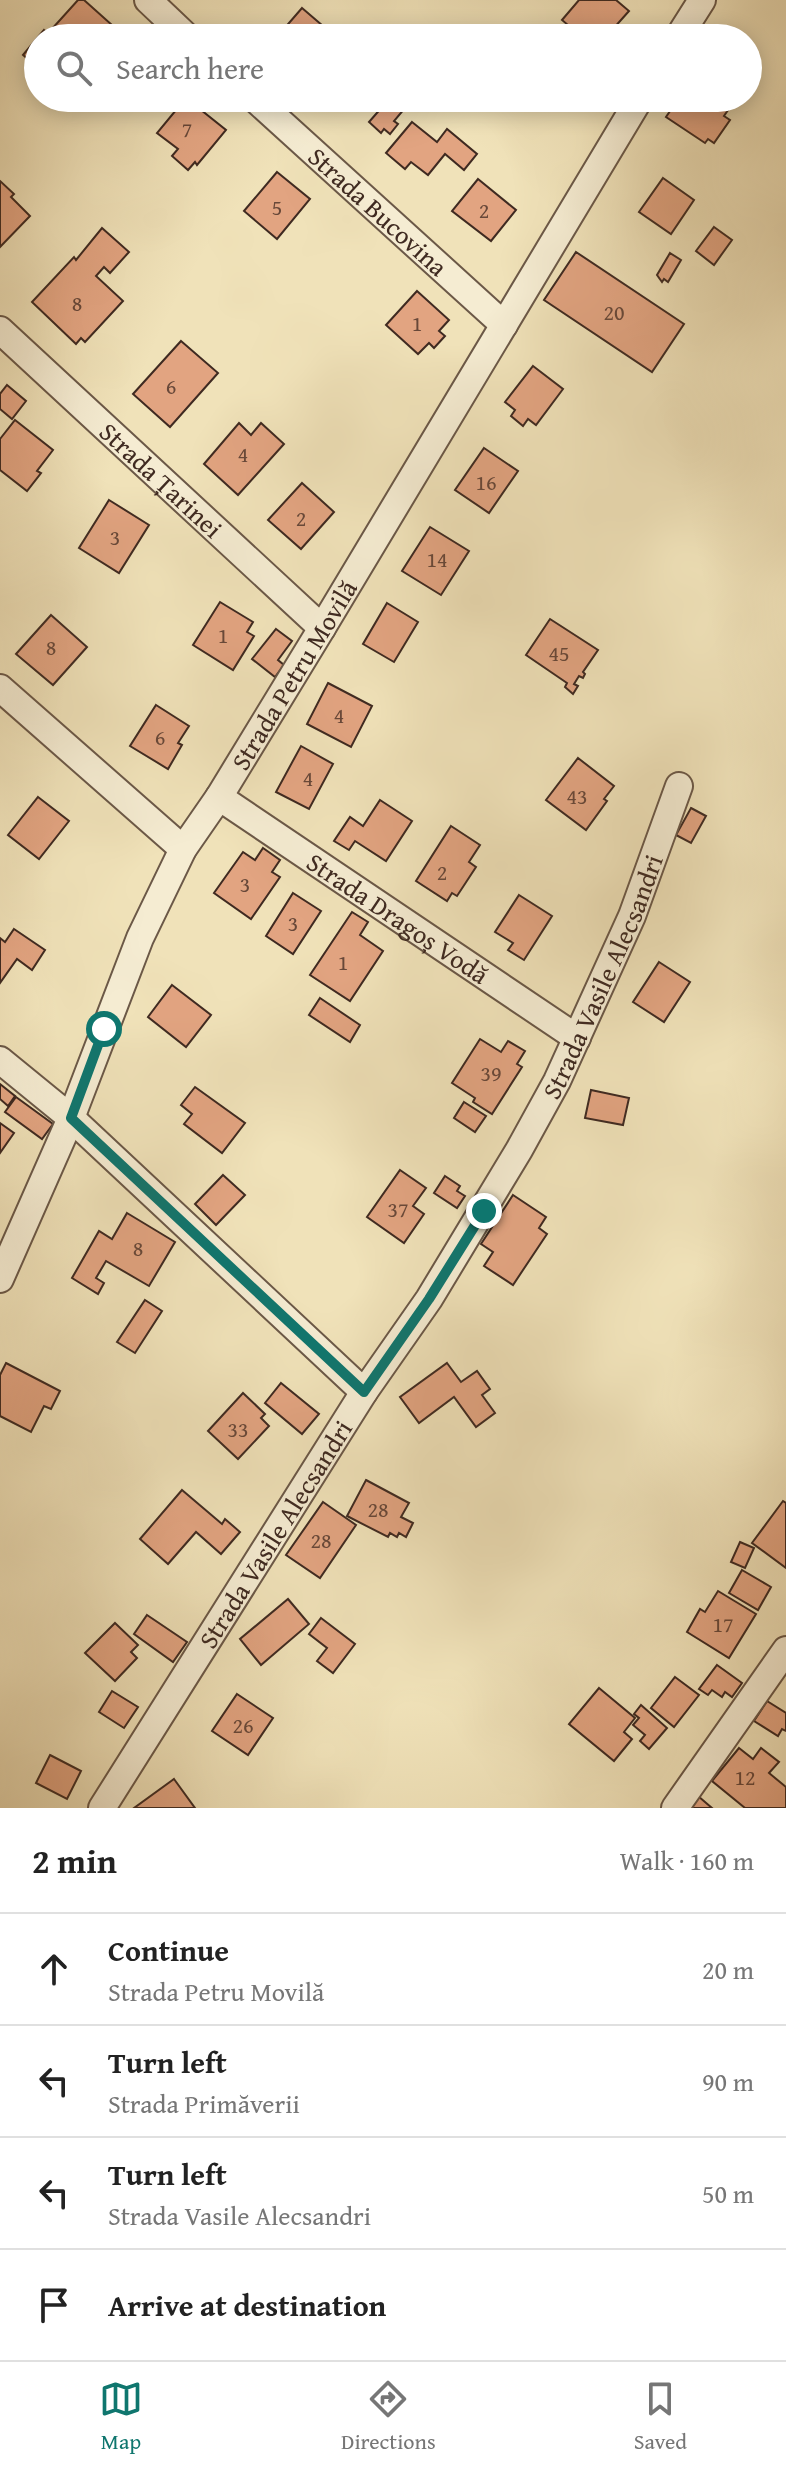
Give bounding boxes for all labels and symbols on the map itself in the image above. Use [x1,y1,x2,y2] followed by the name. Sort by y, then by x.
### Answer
[182,113,192,145] house number: 7
[300,137,457,285] street label: Strada Bucovina
[272,191,282,223] house number: 5
[479,194,489,226] house number: 2
[72,287,82,319] house number: 8
[603,296,625,328] house number: 20
[412,307,422,339] house number: 1
[166,370,176,402] house number: 6
[91,412,232,547] street label: Strada Țarinei
[238,438,248,470] house number: 4
[475,466,497,498] house number: 16
[296,502,306,534] house number: 2
[110,521,120,553] house number: 3
[426,543,448,575] house number: 14
[221,572,367,777] street label: Strada Petru Movilă
[218,619,228,651] house number: 1
[46,631,56,663] house number: 8
[548,637,570,669] house number: 45
[334,699,344,731] house number: 4
[155,721,165,753] house number: 6
[303,762,313,794] house number: 4
[566,780,588,812] house number: 43
[299,842,498,993] street label: Strada Dragoș Vodă
[531,849,672,1106] street label: Strada Vasile Alecsandri
[437,856,447,888] house number: 2
[240,868,250,900] house number: 3
[288,907,298,939] house number: 3
[338,946,348,978] house number: 1
[86,1011,122,1047] route start
[480,1057,502,1089] house number: 39
[387,1193,409,1225] house number: 37
[466,1193,502,1229] route end
[133,1232,143,1264] house number: 8
[188,1412,361,1656] street label: Strada Vasile Alecsandri
[227,1413,249,1445] house number: 33
[367,1493,389,1525] house number: 28
[310,1524,332,1556] house number: 28
[712,1608,734,1640] house number: 17
[232,1709,254,1741] house number: 26
[734,1761,756,1793] house number: 12

